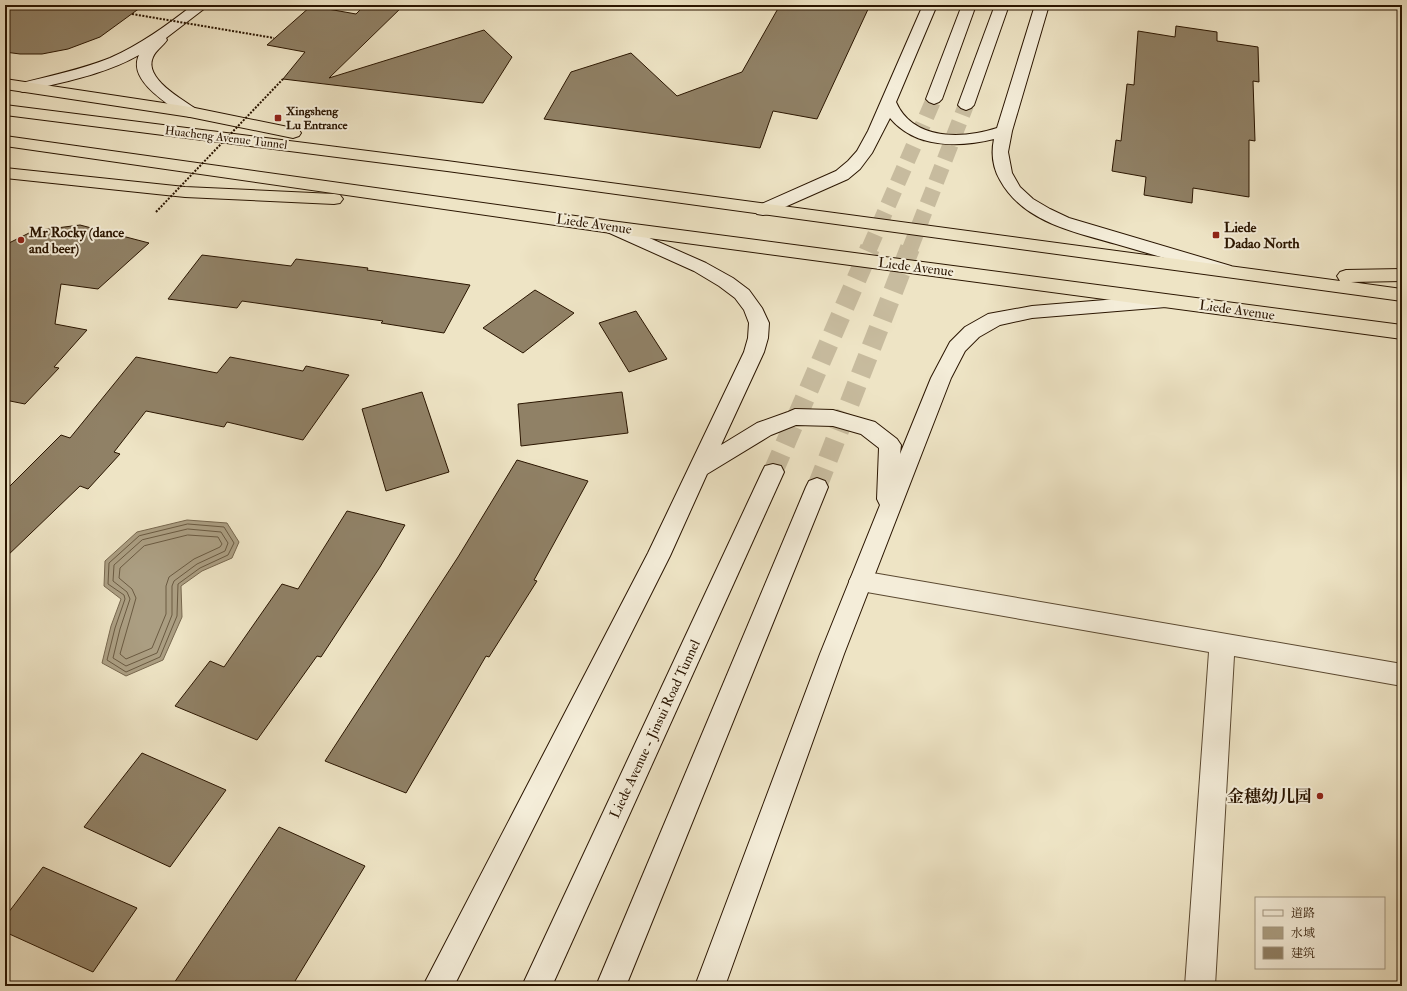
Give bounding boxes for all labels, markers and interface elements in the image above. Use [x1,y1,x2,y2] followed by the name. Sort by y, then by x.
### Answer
[286,104,348,133] place label: Xingsheng Lu Entrance
[273,113,283,123] marker: Xingsheng Lu Entrance
[164,123,288,153] street label: Huacheng Avenue Tunnel
[555,210,633,238] street label: Liede Avenue
[1224,219,1300,252] place label: Liede Dadao North
[28,224,124,257] place label: Mr Rocky (dance and beer)
[1211,230,1221,240] marker: Liede Dadao North
[16,235,26,245] marker: Mr Rocky (dance and beer)
[877,254,955,280] street label: Liede Avenue
[1198,296,1276,324] street label: Liede Avenue
[606,637,704,821] street label: Liede Avenue - Jinsui Road Tunnel
[1227,786,1312,807] place label: 金穗幼儿园
[1315,791,1325,801] marker: 金穗幼儿园
[1255,897,1385,969] legend
[1291,906,1315,921] text: 道路
[1291,926,1315,941] text: 水域
[1291,946,1315,961] text: 建筑

